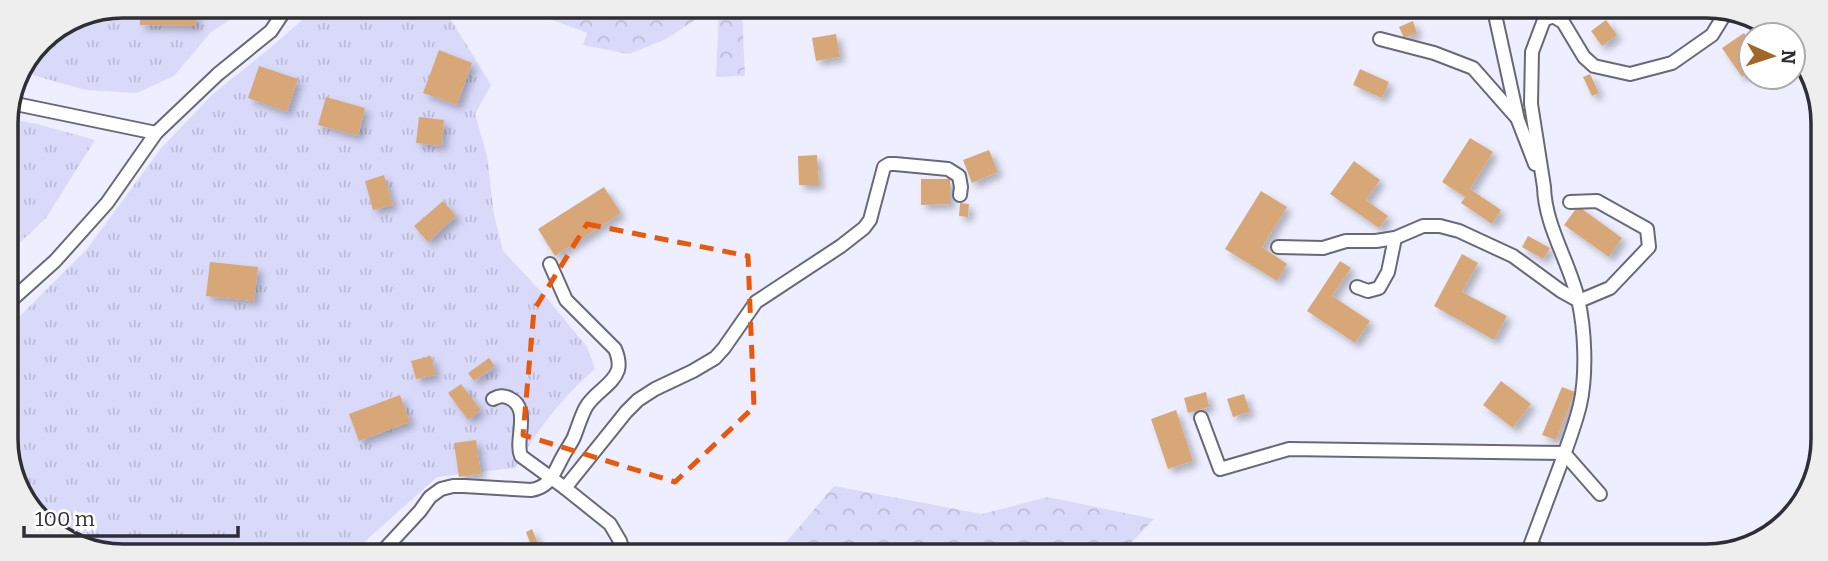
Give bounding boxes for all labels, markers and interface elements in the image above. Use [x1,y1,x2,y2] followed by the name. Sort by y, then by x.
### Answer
[1737,21,1807,91] north arrow
[1777,49,1800,65] text: N
[24,494,238,538] scale bar
[35,506,95,532] text: 100 m

